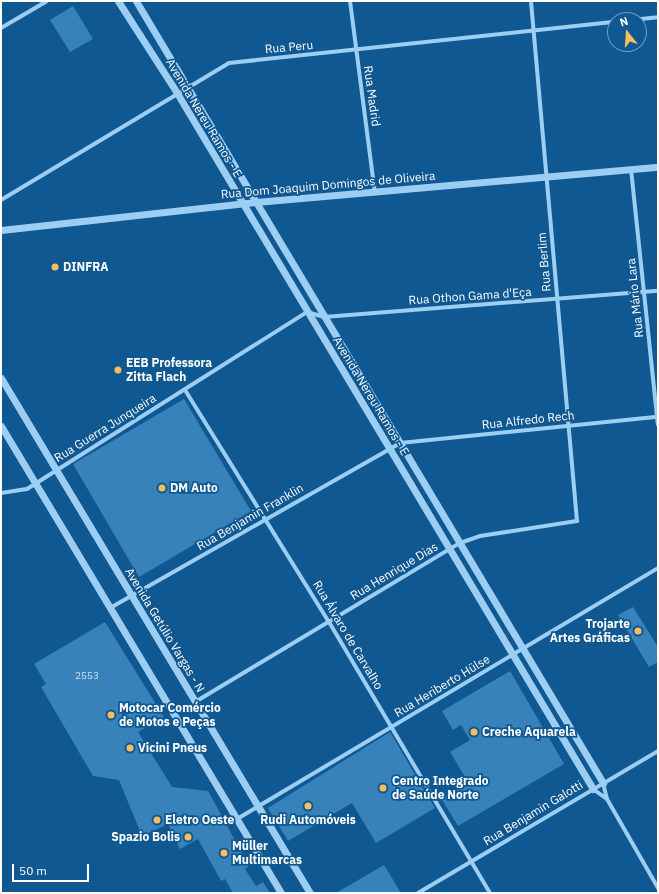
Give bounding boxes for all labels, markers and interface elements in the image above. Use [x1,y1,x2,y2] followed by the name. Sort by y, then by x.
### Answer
[607,12,647,52] north arrow
[618,14,630,29] text: N
[264,38,314,56] street label: Rua Peru
[163,56,245,180] street label: Avenida Nereu Ramos - E
[361,65,383,127] street label: Rua Madrid
[220,168,436,202] street label: Rua Dom Joaquim Domingos de Oliveira
[534,232,554,292] street label: Rua Berlim
[624,257,646,339] street label: Rua Mário Lara
[63,260,109,274] place label: DINFRA
[50,262,60,272] marker: DINFRA
[408,285,532,307] street label: Rua Othon Gama d'Eça
[330,334,412,458] street label: Avenida Nereu Ramos - E
[126,356,212,384] place label: EEB Professora Zitta Flach
[113,365,123,375] marker: EEB Professora Zitta Flach
[51,391,159,465] street label: Rua Guerra Junqueira
[481,408,575,432] street label: Rua Alfredo Rech
[170,481,218,495] place label: DM Auto
[194,481,306,553] street label: Rua Benjamin Franklin
[157,483,167,493] marker: DM Auto
[348,539,440,603] street label: Rua Henrique Dias
[122,565,208,695] street label: Avenida Getúlio Vargas - N
[310,578,386,692] street label: Rua Álvaro de Carvalho
[550,617,630,645] place label: Trojarte Artes Gráficas
[633,626,643,636] marker: Trojarte Artes Gráficas
[392,652,492,720] street label: Rua Heriberto Hülse
[75,670,99,682] house number: 2553
[119,701,221,729] place label: Motocar Comércio de Motos e Peças
[106,710,116,720] marker: Motocar Comércio de Motos e Peças
[482,725,576,739] place label: Creche Aquarela
[469,727,479,737] marker: Creche Aquarela
[138,741,207,755] place label: Vicini Pneus
[125,743,135,753] marker: Vicini Pneus
[392,774,489,802] place label: Centro Integrado de Saúde Norte
[481,778,585,848] street label: Rua Benjamin Galotti
[377,782,389,794] marker: Centro Integrado de Saúde Norte
[303,801,313,811] marker: Rudi Automóveis
[165,813,234,827] place label: Eletro Oeste
[260,813,356,827] place label: Rudi Automóveis
[152,815,162,825] marker: Eletro Oeste
[111,830,180,844] place label: Spazio Bolis
[183,832,193,842] marker: Spazio Bolis
[232,839,302,867] place label: Müller Multimarcas
[219,848,229,858] marker: Müller Multimarcas
[14,856,91,882] scale bar
[19,863,47,878] text: 50 m

